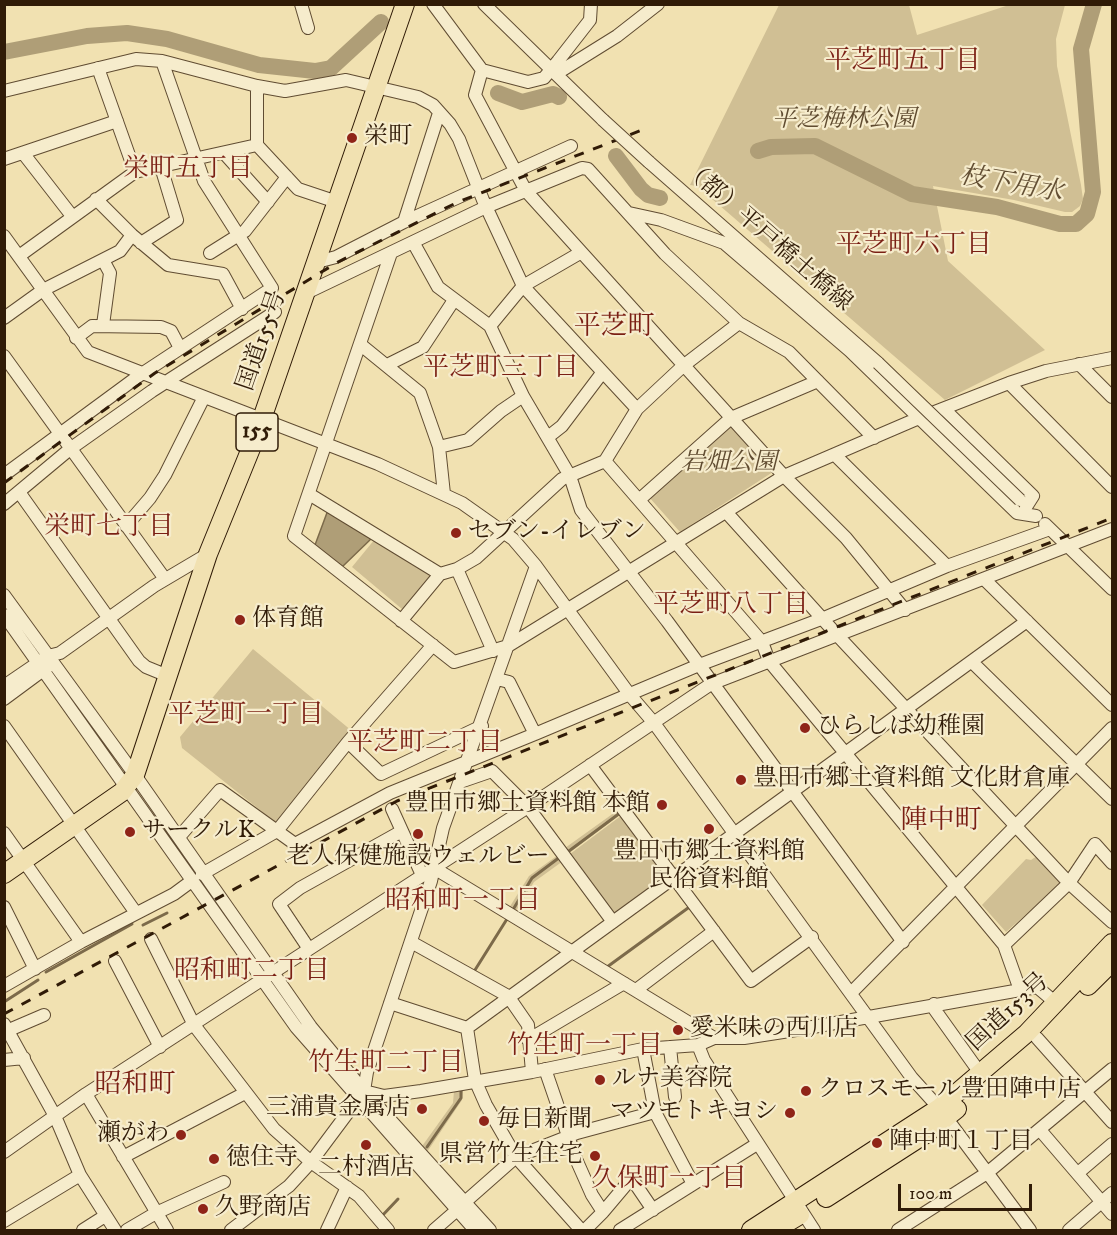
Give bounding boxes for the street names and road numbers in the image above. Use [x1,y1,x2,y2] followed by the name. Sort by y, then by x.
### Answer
[675,155,857,319] street label: （都）平戸橋土橋線
[232,287,294,395] street label: 国道155号
[236,413,278,451] road number: 155
[962,968,1056,1058] street label: 国道153号

